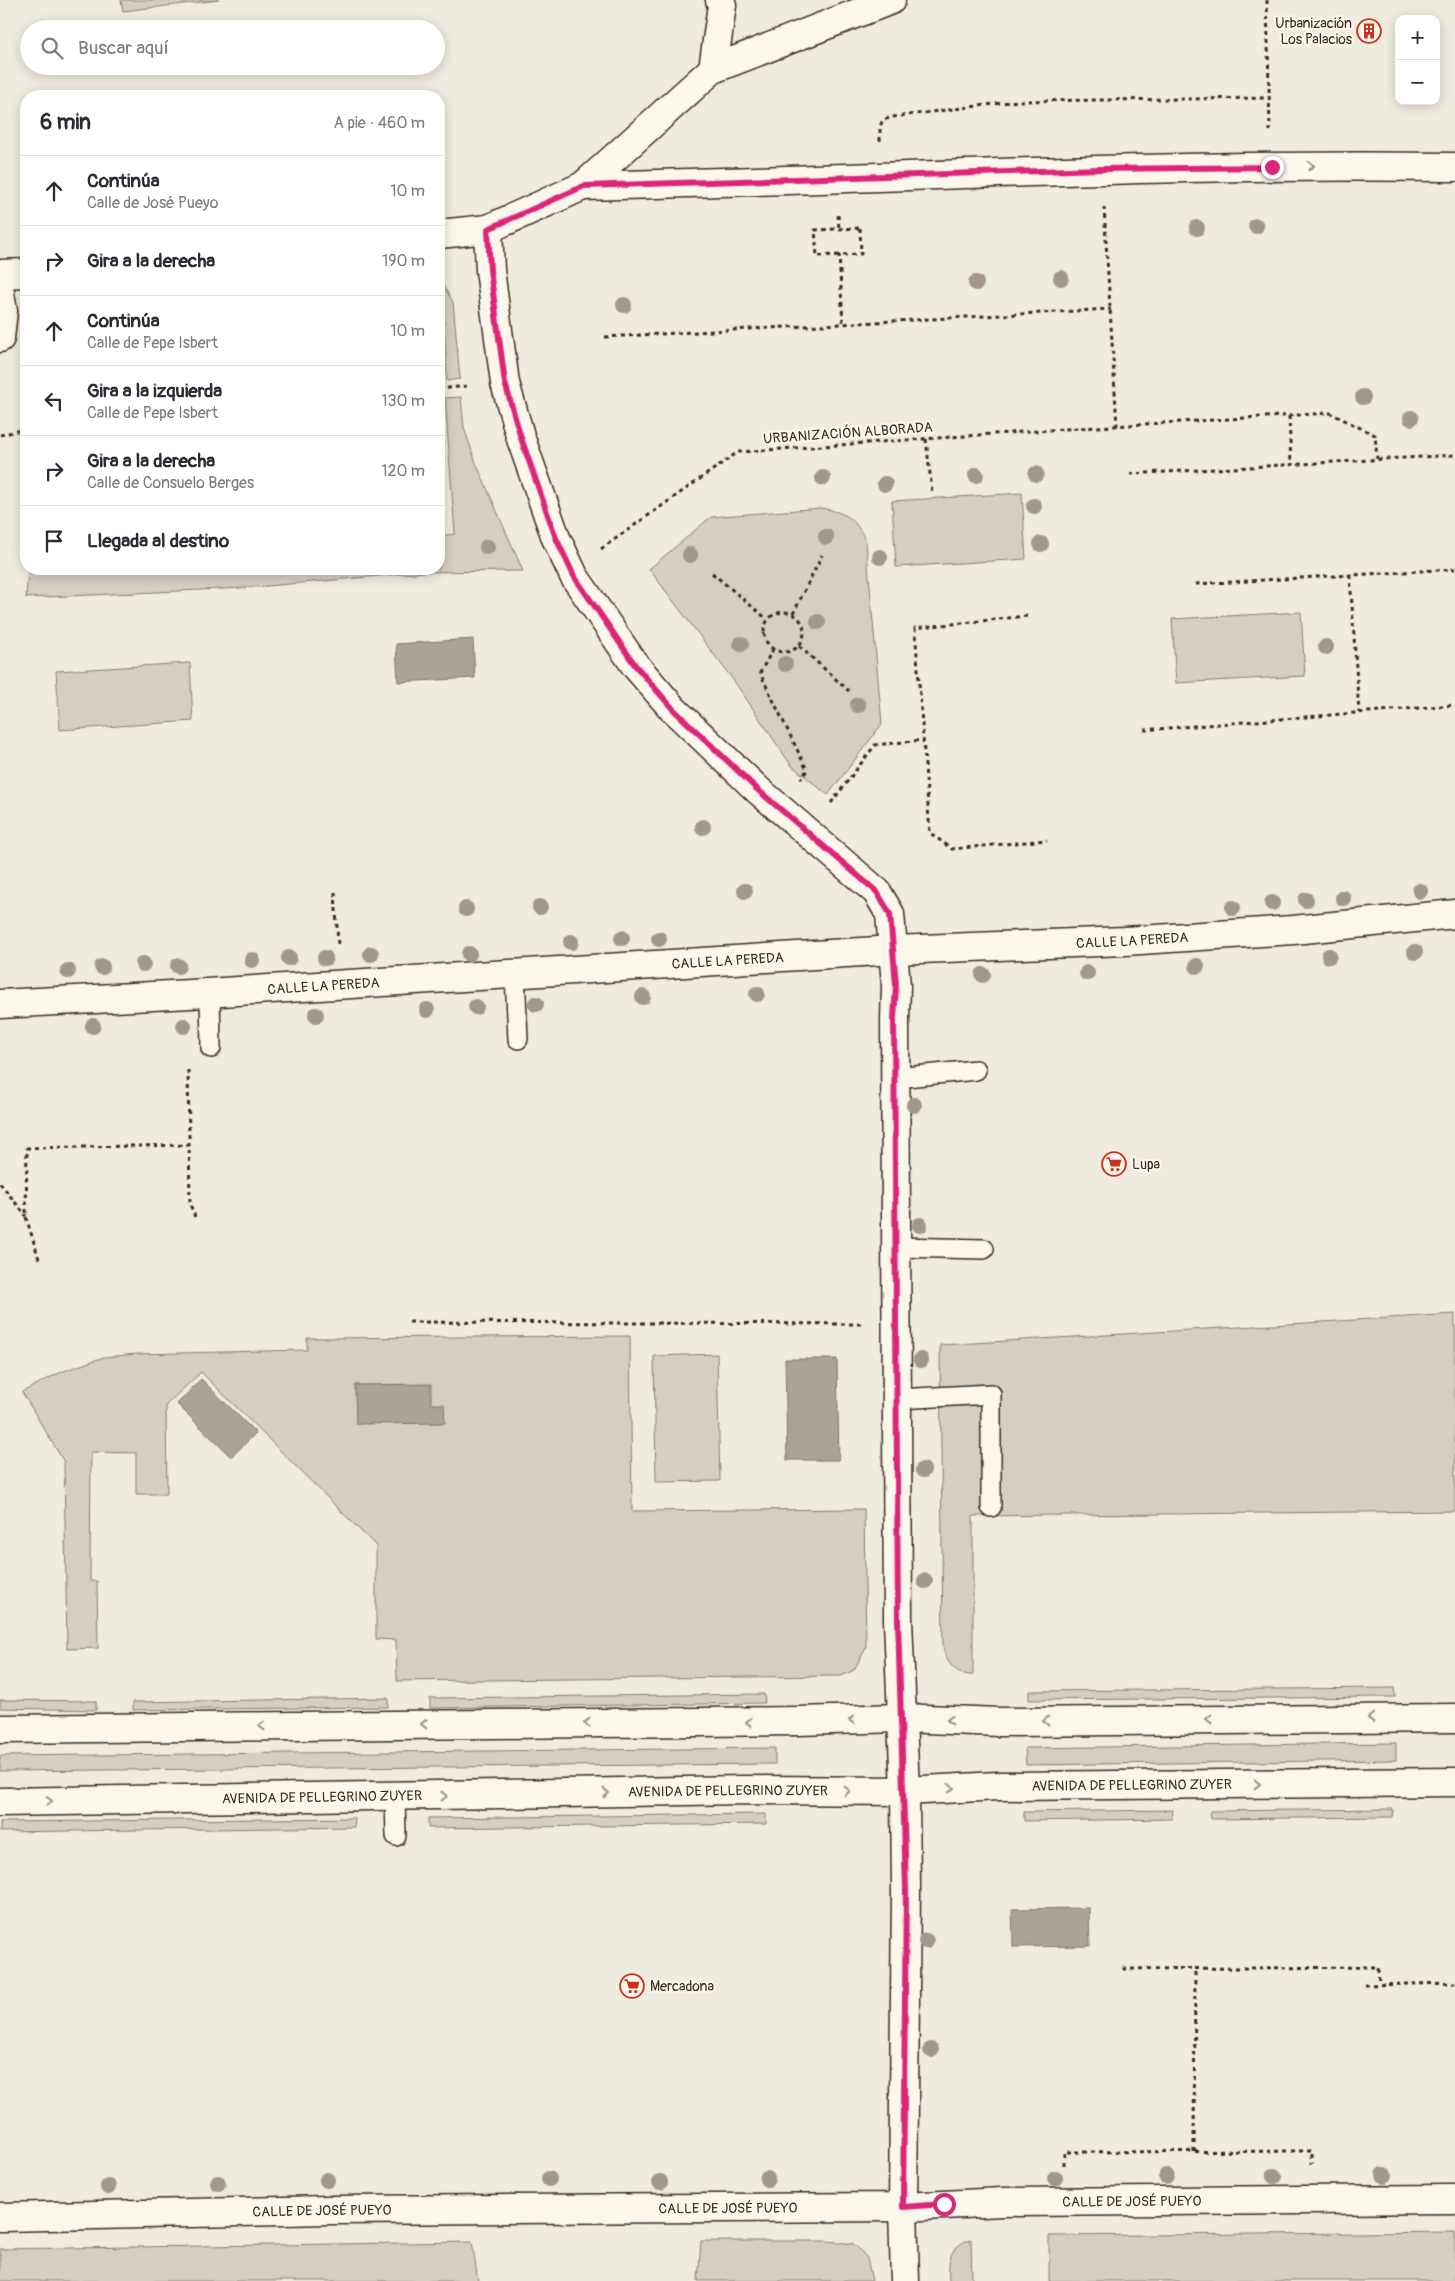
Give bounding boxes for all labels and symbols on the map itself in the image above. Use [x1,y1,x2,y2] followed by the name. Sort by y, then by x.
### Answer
[1275,15,1353,48] place label: Urbanización Los Palacios
[1356,18,1382,44] building icon: Urbanización Los Palacios
[1261,156,1284,179] route end
[1308,161,1315,171] one-way arrow
[763,418,933,447] street label: URBANIZACIÓN ALBORADA
[1076,928,1189,951] street label: CALLE LA PEREDA
[671,948,784,972] street label: CALLE LA PEREDA
[267,974,380,998] street label: CALLE LA PEREDA
[1101,1151,1127,1177] supermarket icon: Lupa
[1132,1156,1160,1173] place label: Lupa
[1367,1713,1374,1723] one-way arrow
[848,1714,856,1725] one-way arrow
[1204,1714,1212,1724] one-way arrow
[946,1715,954,1725] one-way arrow
[1042,1716,1050,1726] one-way arrow
[745,1717,752,1727] one-way arrow
[582,1718,590,1728] one-way arrow
[420,1719,428,1729] one-way arrow
[257,1721,265,1731] one-way arrow
[1032,1775,1232,1794] street label: AVENIDA DE PELLEGRINO ZUYER
[1253,1779,1261,1789] one-way arrow
[628,1781,828,1800] street label: AVENIDA DE PELLEGRINO ZUYER
[947,1783,955,1794] one-way arrow
[844,1786,851,1796] one-way arrow
[222,1787,422,1807] street label: AVENIDA DE PELLEGRINO ZUYER
[602,1788,610,1798] one-way arrow
[440,1791,448,1801] one-way arrow
[45,1796,53,1807] one-way arrow
[619,1973,645,1999] supermarket icon: Mercadona
[650,1978,714,1995] place label: Mercadona
[1062,2191,1201,2210] street label: CALLE DE JOSÉ PUEYO
[933,2193,956,2216] route start
[658,2198,798,2217] street label: CALLE DE JOSÉ PUEYO
[252,2200,392,2220] street label: CALLE DE JOSÉ PUEYO

